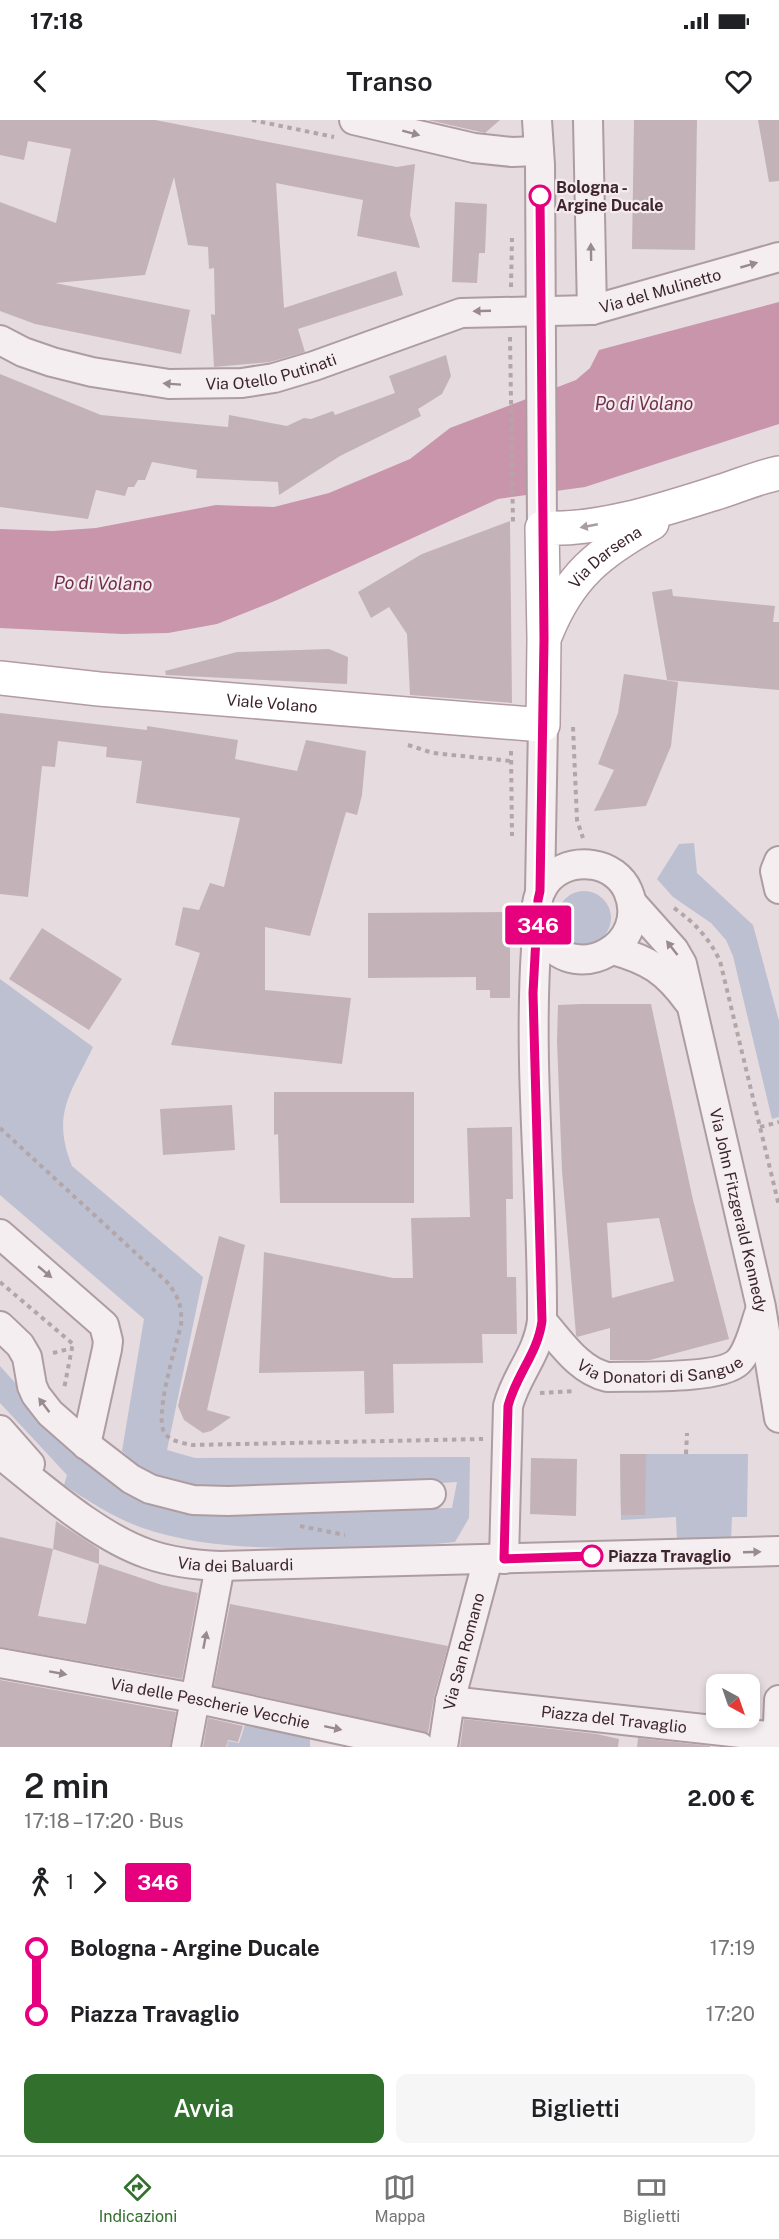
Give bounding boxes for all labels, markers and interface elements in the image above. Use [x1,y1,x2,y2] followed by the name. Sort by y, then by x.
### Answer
[30,8,83,34] text: 17:18
[24,65,57,98] icon: back
[346,65,433,97] text: Transo
[722,65,755,98] icon: heart
[402,129,420,138] one-way arrow
[556,178,664,215] place label: Bologna - Argine Ducale
[529,185,551,207] marker: Bologna - Argine Ducale
[586,242,596,261] one-way arrow
[740,260,758,269] one-way arrow
[597,264,723,317] street label: Via del Mulinetto
[472,307,491,316] one-way arrow
[205,349,339,393] street label: Via Otello Putinati
[163,379,182,388] one-way arrow
[595,393,694,414] water label: Po di Volano
[564,522,645,592] street label: Via Darsena
[579,522,598,531] one-way arrow
[54,572,153,594] water label: Po di Volano
[225,690,318,716] street label: Viale Volano
[504,906,572,944] line badge: 346
[517,913,559,938] text: 346
[665,940,678,956] one-way arrow
[706,1106,771,1314] street label: Via John Fitzgerald Kennedy
[37,1265,52,1278] one-way arrow
[574,1341,744,1367] street label: Via Donatori di Sangue
[573,1352,747,1387] text: Via Donatori di Sangue
[37,1397,50,1413] one-way arrow
[581,1545,603,1567] marker: Piazza Travaglio
[608,1547,731,1566] place label: Piazza Travaglio
[742,1547,761,1557] one-way arrow
[176,1552,293,1576] street label: Via dei Baluardi
[439,1591,488,1711] street label: Via San Romano
[201,1631,210,1650] one-way arrow
[48,1669,67,1678] one-way arrow
[109,1674,312,1732] street label: Via delle Pescherie Vecchie
[706,1674,760,1728] north arrow
[706,1674,760,1728] map controls
[540,1702,688,1737] street label: Piazza del Travaglio
[324,1724,343,1733] one-way arrow
[24,1767,109,1805] text: 2 min
[688,1785,755,1811] text: 2.00 €
[24,1809,184,1833] text: 17:18 – 17:20 · Bus
[24,1866,57,1899] icon: walk
[83,1866,116,1899] icon: forward
[66,1870,74,1894] text: 1
[137,1870,179,1895] text: 346
[70,1935,320,1961] text: Bologna - Argine Ducale
[710,1936,755,1960] text: 17:19
[70,2001,240,2027] text: Piazza Travaglio
[706,2002,755,2026] text: 17:20
[24,2074,384,2143] button: Avvia
[396,2074,755,2143] button: Biglietti
[99,2171,177,2226] tab: Indicazioni
[375,2171,425,2226] tab: Mappa
[623,2171,680,2226] tab: Biglietti

